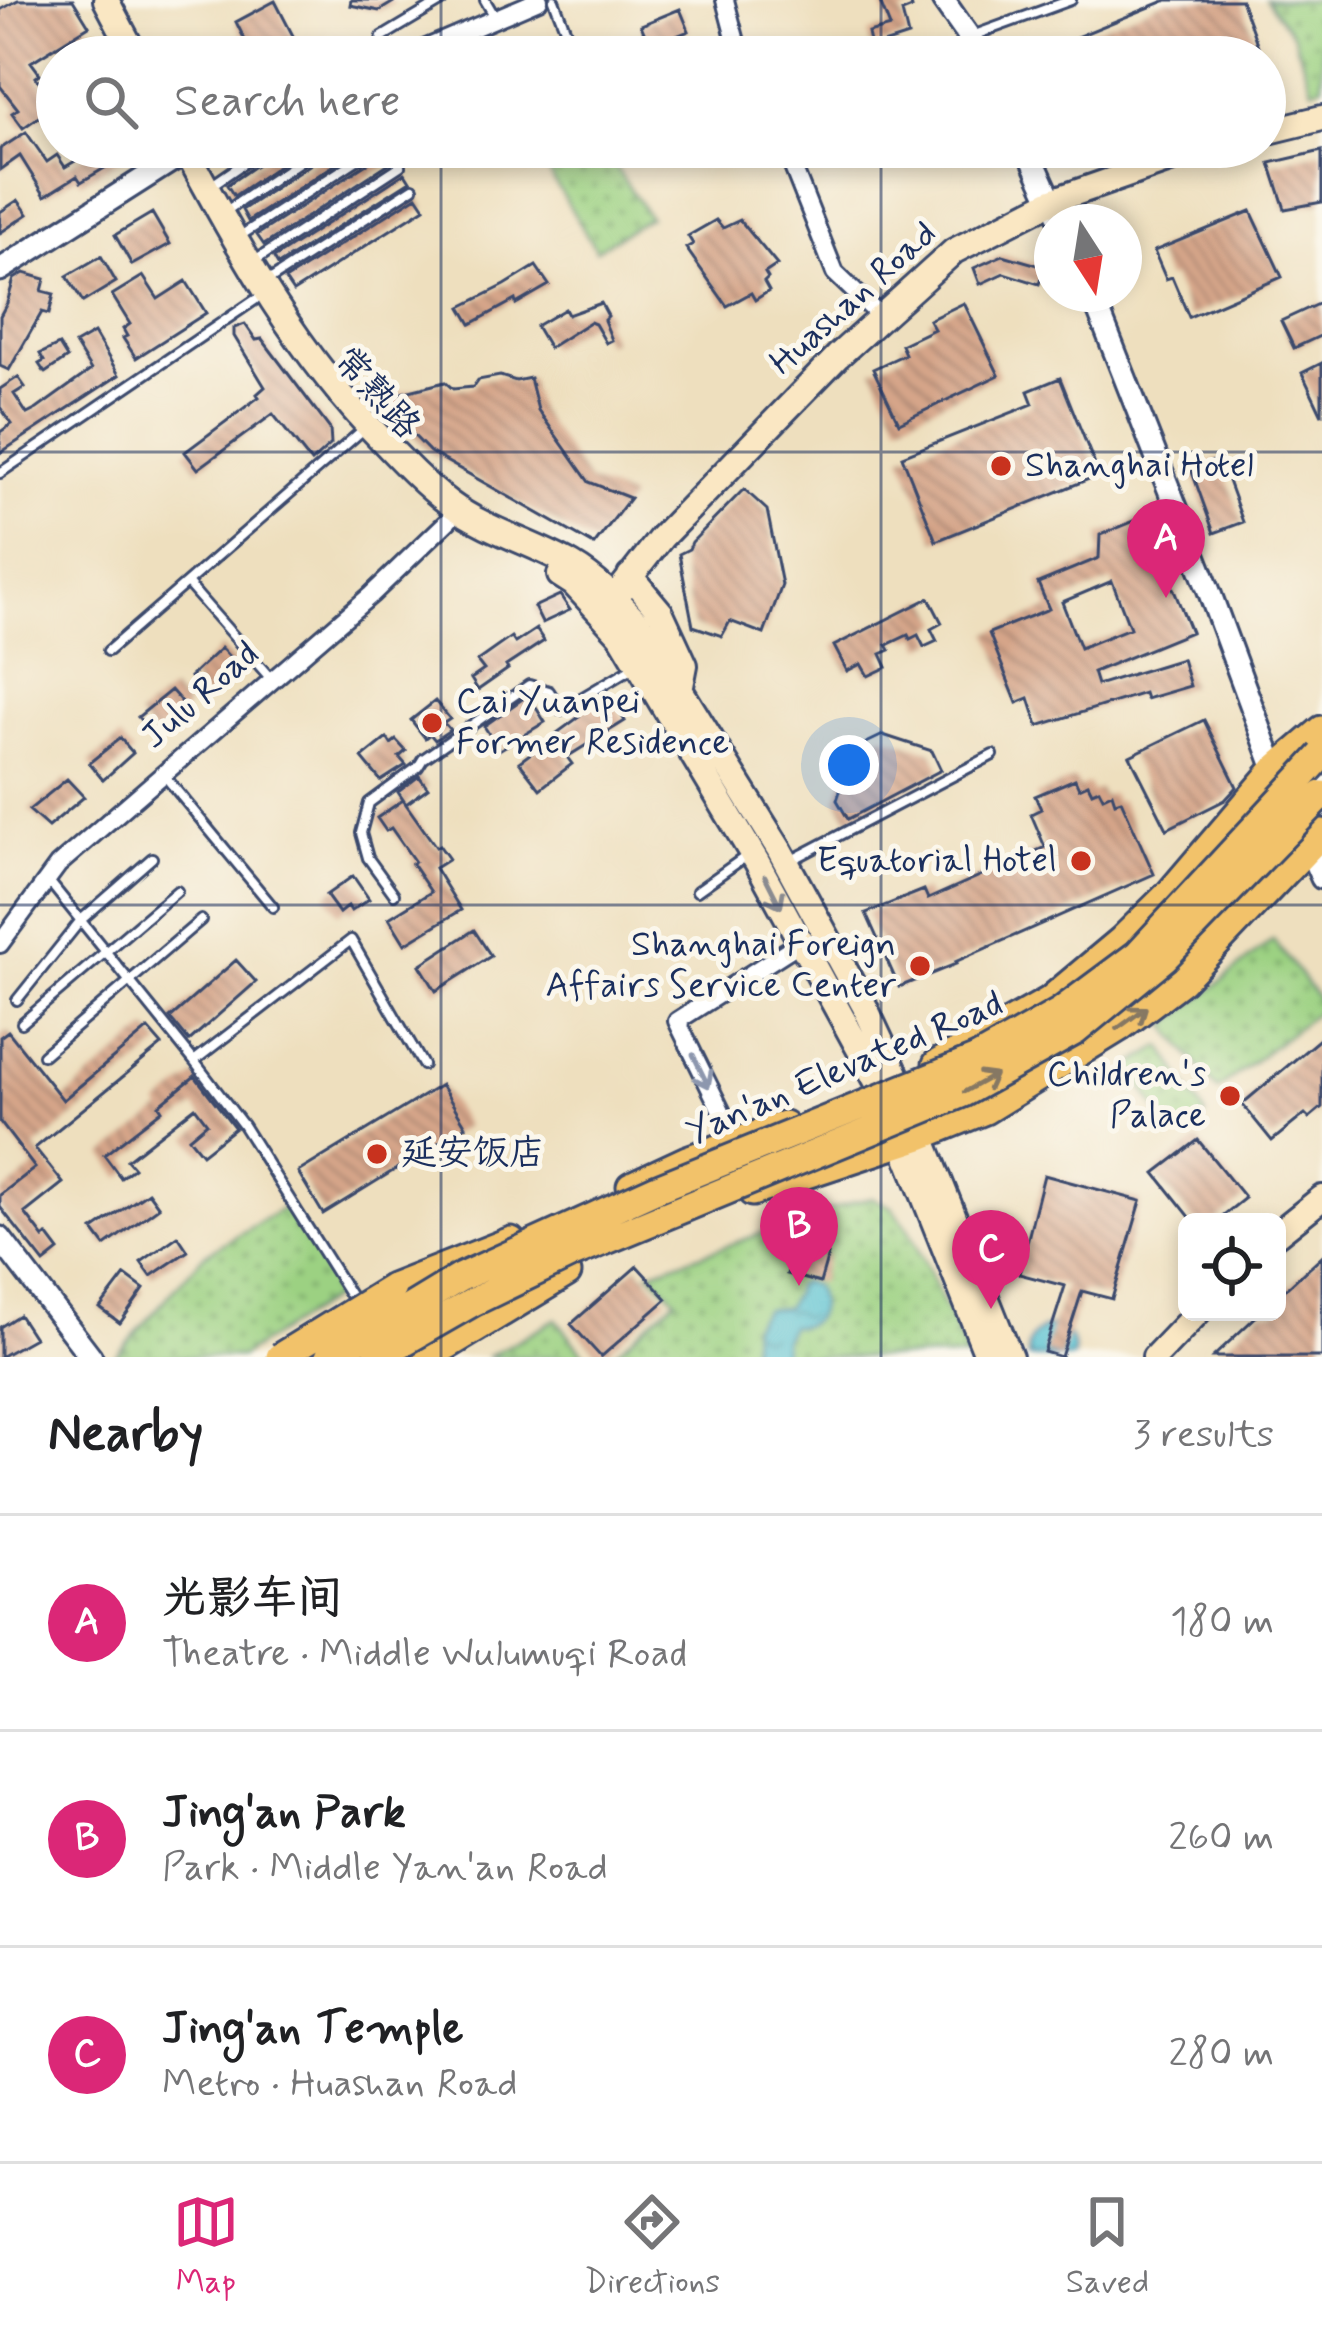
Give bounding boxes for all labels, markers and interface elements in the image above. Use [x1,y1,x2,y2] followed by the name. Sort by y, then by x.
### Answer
[36,36,1286,168] search box
[78,69,144,135] icon: search
[174,73,401,132] text: Search here
[1034,204,1142,312] north arrow
[760,211,948,387] street label: Huashan Road
[322,338,430,450] street label: 常熟路
[1025,443,1254,490] place label: Shanghai Hotel
[988,453,1014,479] marker: Shanghai Hotel
[1127,499,1205,598] pin: A
[132,632,270,760] street label: Julu Road
[456,679,729,767] place label: Cai Yuanpei Former Residence
[419,710,445,736] marker: Cai Yuanpei Former Residence
[819,735,879,795] your location
[817,838,1057,885] place label: Equatorial Hotel
[1068,848,1094,874] marker: Equatorial Hotel
[763,874,786,910] one-way arrow
[545,922,896,1010] place label: Shanghai Foreign Affairs Service Center
[907,953,933,979] marker: Shanghai Foreign Affairs Service Center
[680,981,1010,1157] street label: Yan'an Elevated Road
[1115,1005,1148,1031] one-way arrow
[691,1052,713,1088] one-way arrow
[1047,1052,1206,1140] place label: Children's Palace
[962,1071,997,1095] one-way arrow
[1217,1083,1243,1109] marker: Children's Palace
[401,1131,545,1178] place label: 延安饭店
[364,1141,390,1167] marker: 延安饭店
[760,1187,838,1286] pin: B
[952,1210,1030,1309] pin: C
[1178,1213,1286,1321] map controls
[1178,1213,1286,1321] button: locate
[48,1402,203,1468] text: Nearby
[1133,1410,1274,1461] text: 3 results
[162,1570,342,1629] text: 光影车间
[74,1597,100,1648] text: A
[1170,1597,1274,1648] text: 180 m
[162,1629,687,1680] text: Theatre · Middle Wulumuqi Road
[162,1784,406,1843] text: Jing'an Park
[75,1813,99,1864] text: B
[1168,1813,1274,1864] text: 260 m
[162,1843,608,1894] text: Park · Middle Yan'an Road
[162,2000,464,2059] text: Jing'an Temple
[73,2029,101,2080] text: C
[1169,2029,1274,2080] text: 280 m
[162,2059,518,2110] text: Metro · Huashan Road
[173,2189,239,2305] tab: Map
[584,2189,720,2305] tab: Directions
[1066,2189,1149,2305] tab: Saved

